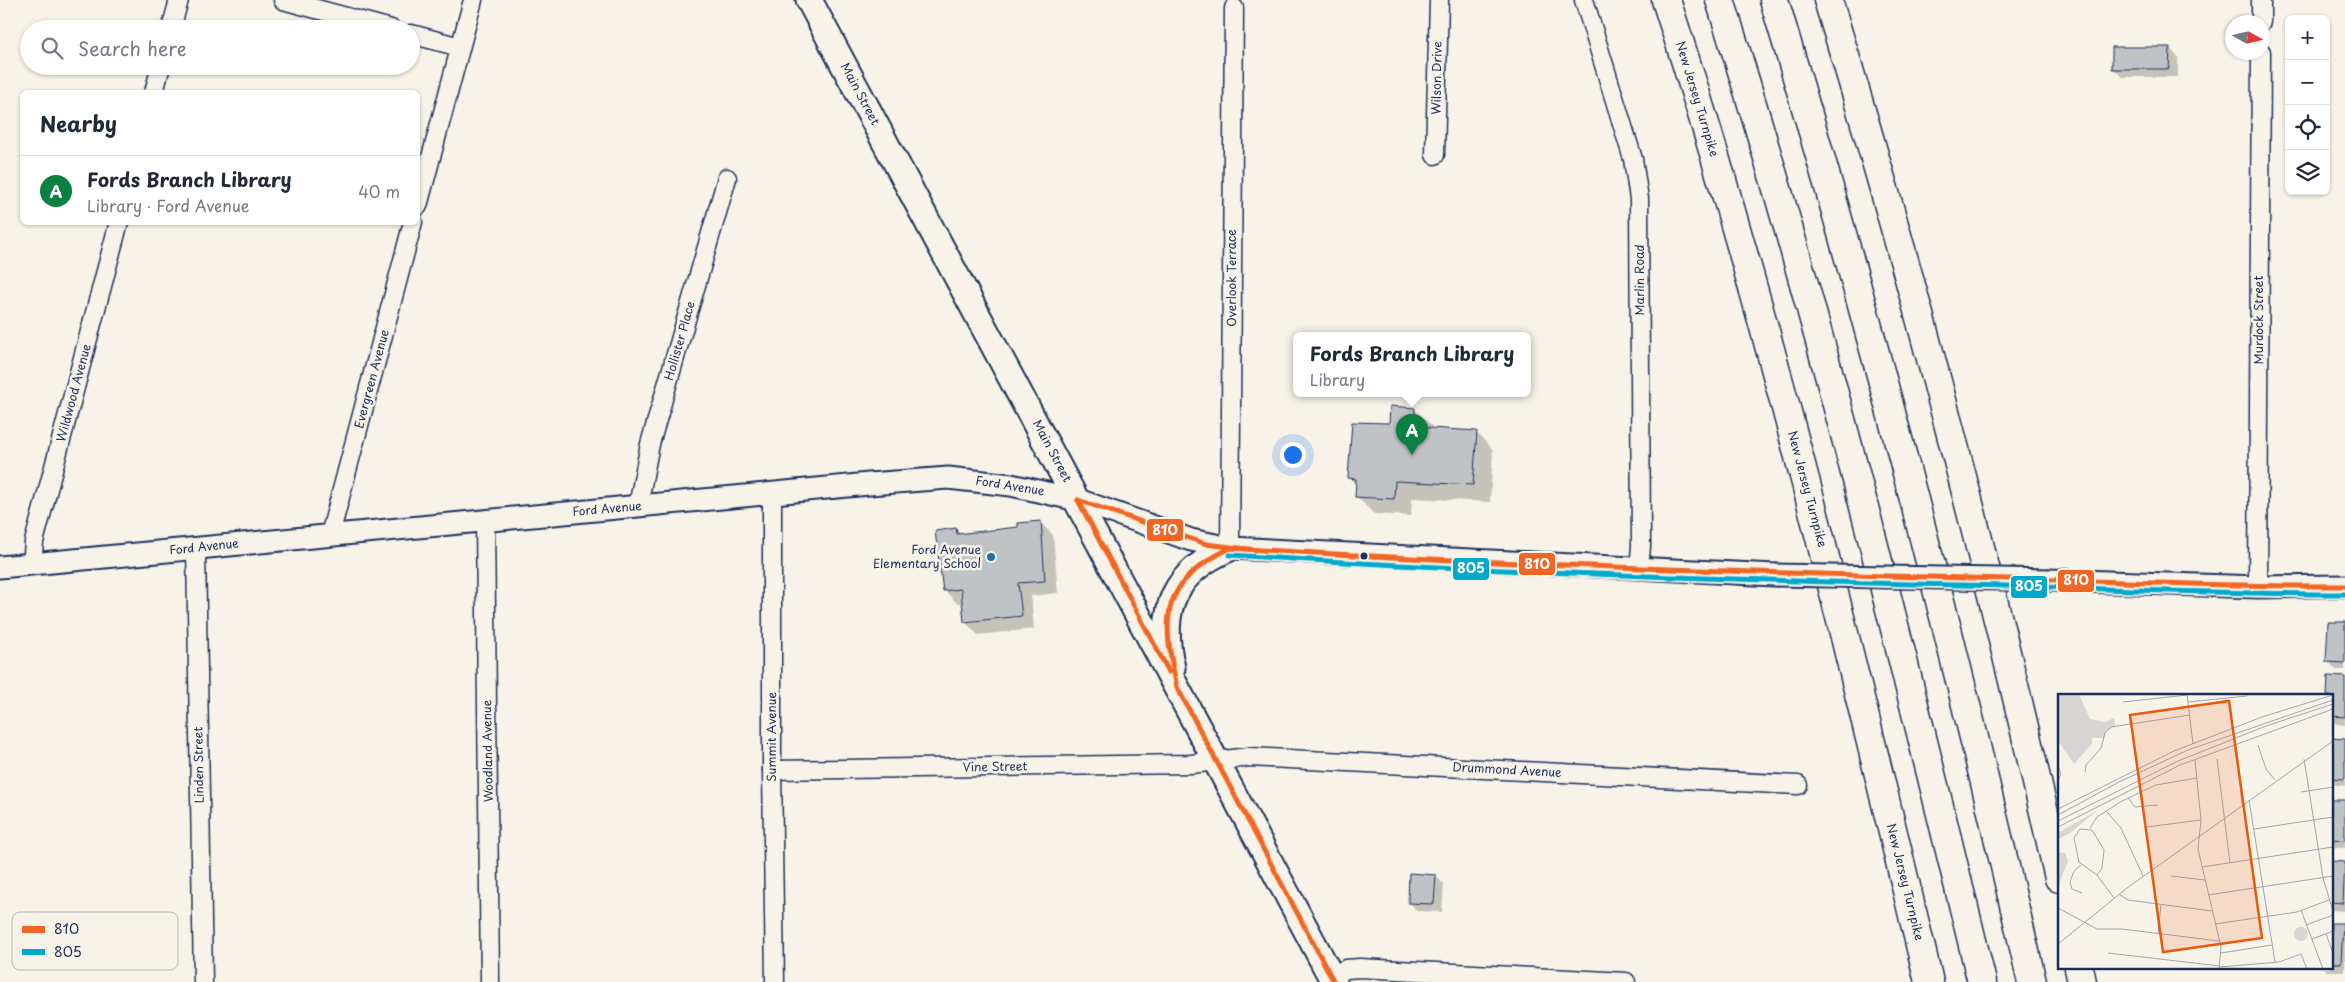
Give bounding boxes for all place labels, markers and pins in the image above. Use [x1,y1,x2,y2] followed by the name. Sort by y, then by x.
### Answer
[1396,414,1428,455] pin: A
[873,540,981,572] place label: Ford Avenue Elementary School
[985,551,997,563] marker: Ford Avenue Elementary School
[1359,551,1369,561] unlabelled marker

